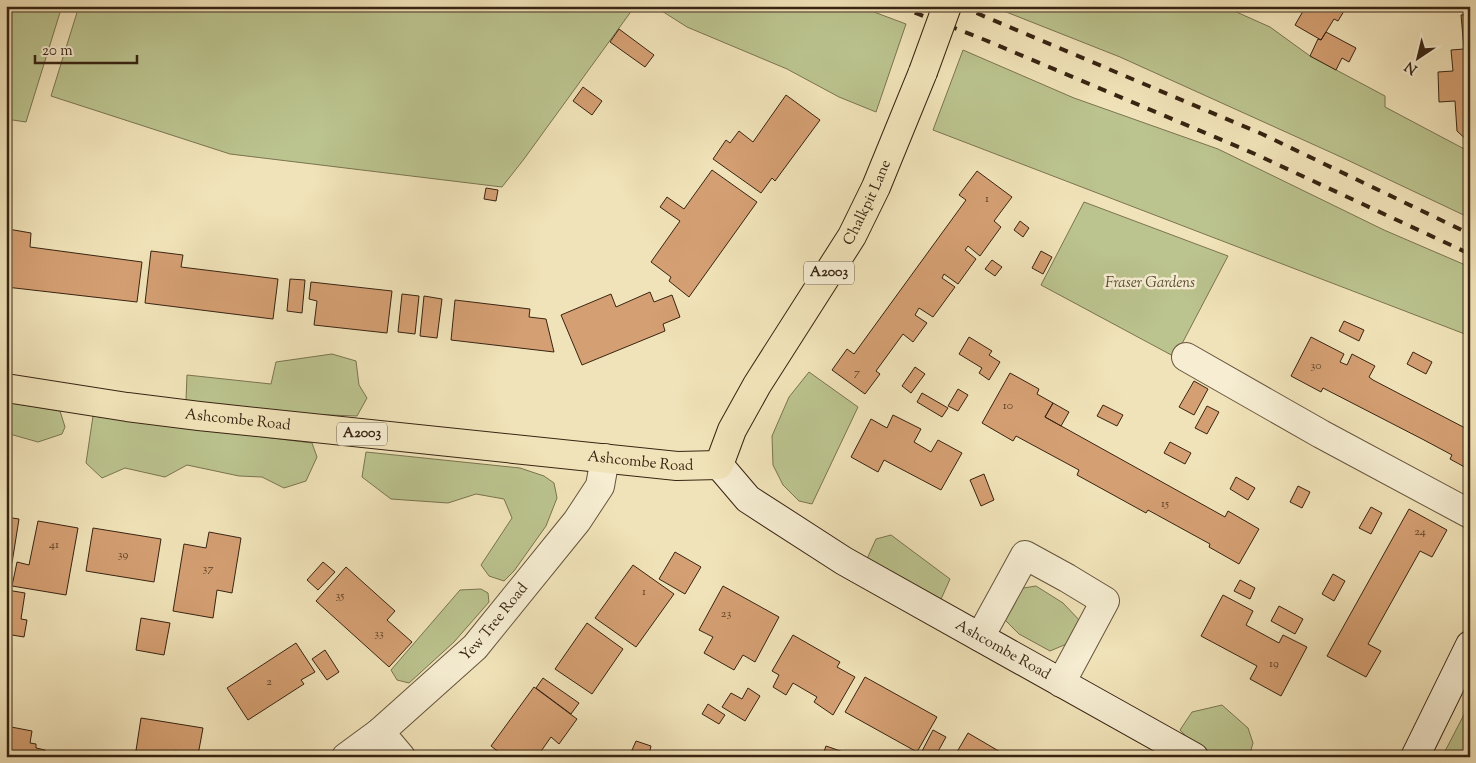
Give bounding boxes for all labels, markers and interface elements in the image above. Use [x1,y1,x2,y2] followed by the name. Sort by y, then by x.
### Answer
[35,32,138,64] scale bar
[1394,32,1444,82] north arrow
[42,41,73,62] text: 20 m
[1401,56,1422,78] text: N
[838,157,897,250] street label: Chalkpit Lane
[985,190,989,208] house number: 1
[804,262,854,284] road number: A2003
[1105,273,1195,294] park label: Fraser Gardens
[1310,357,1322,375] house number: 30
[854,364,860,382] house number: 7
[1003,397,1013,415] house number: 10
[184,404,292,436] street label: Ashcombe Road
[337,422,387,446] road number: A2003
[587,446,694,477] street label: Ashcombe Road
[1161,495,1169,513] house number: 15
[1414,523,1426,541] house number: 24
[49,536,59,554] house number: 41
[118,546,128,564] house number: 39
[203,560,213,578] house number: 37
[455,578,533,666] street label: Yew Tree Road
[642,583,646,601] house number: 1
[336,587,344,605] house number: 35
[721,605,731,623] house number: 23
[951,615,1055,685] street label: Ashcombe Road
[374,625,384,643] house number: 33
[1269,655,1279,673] house number: 19
[266,673,272,691] house number: 2

